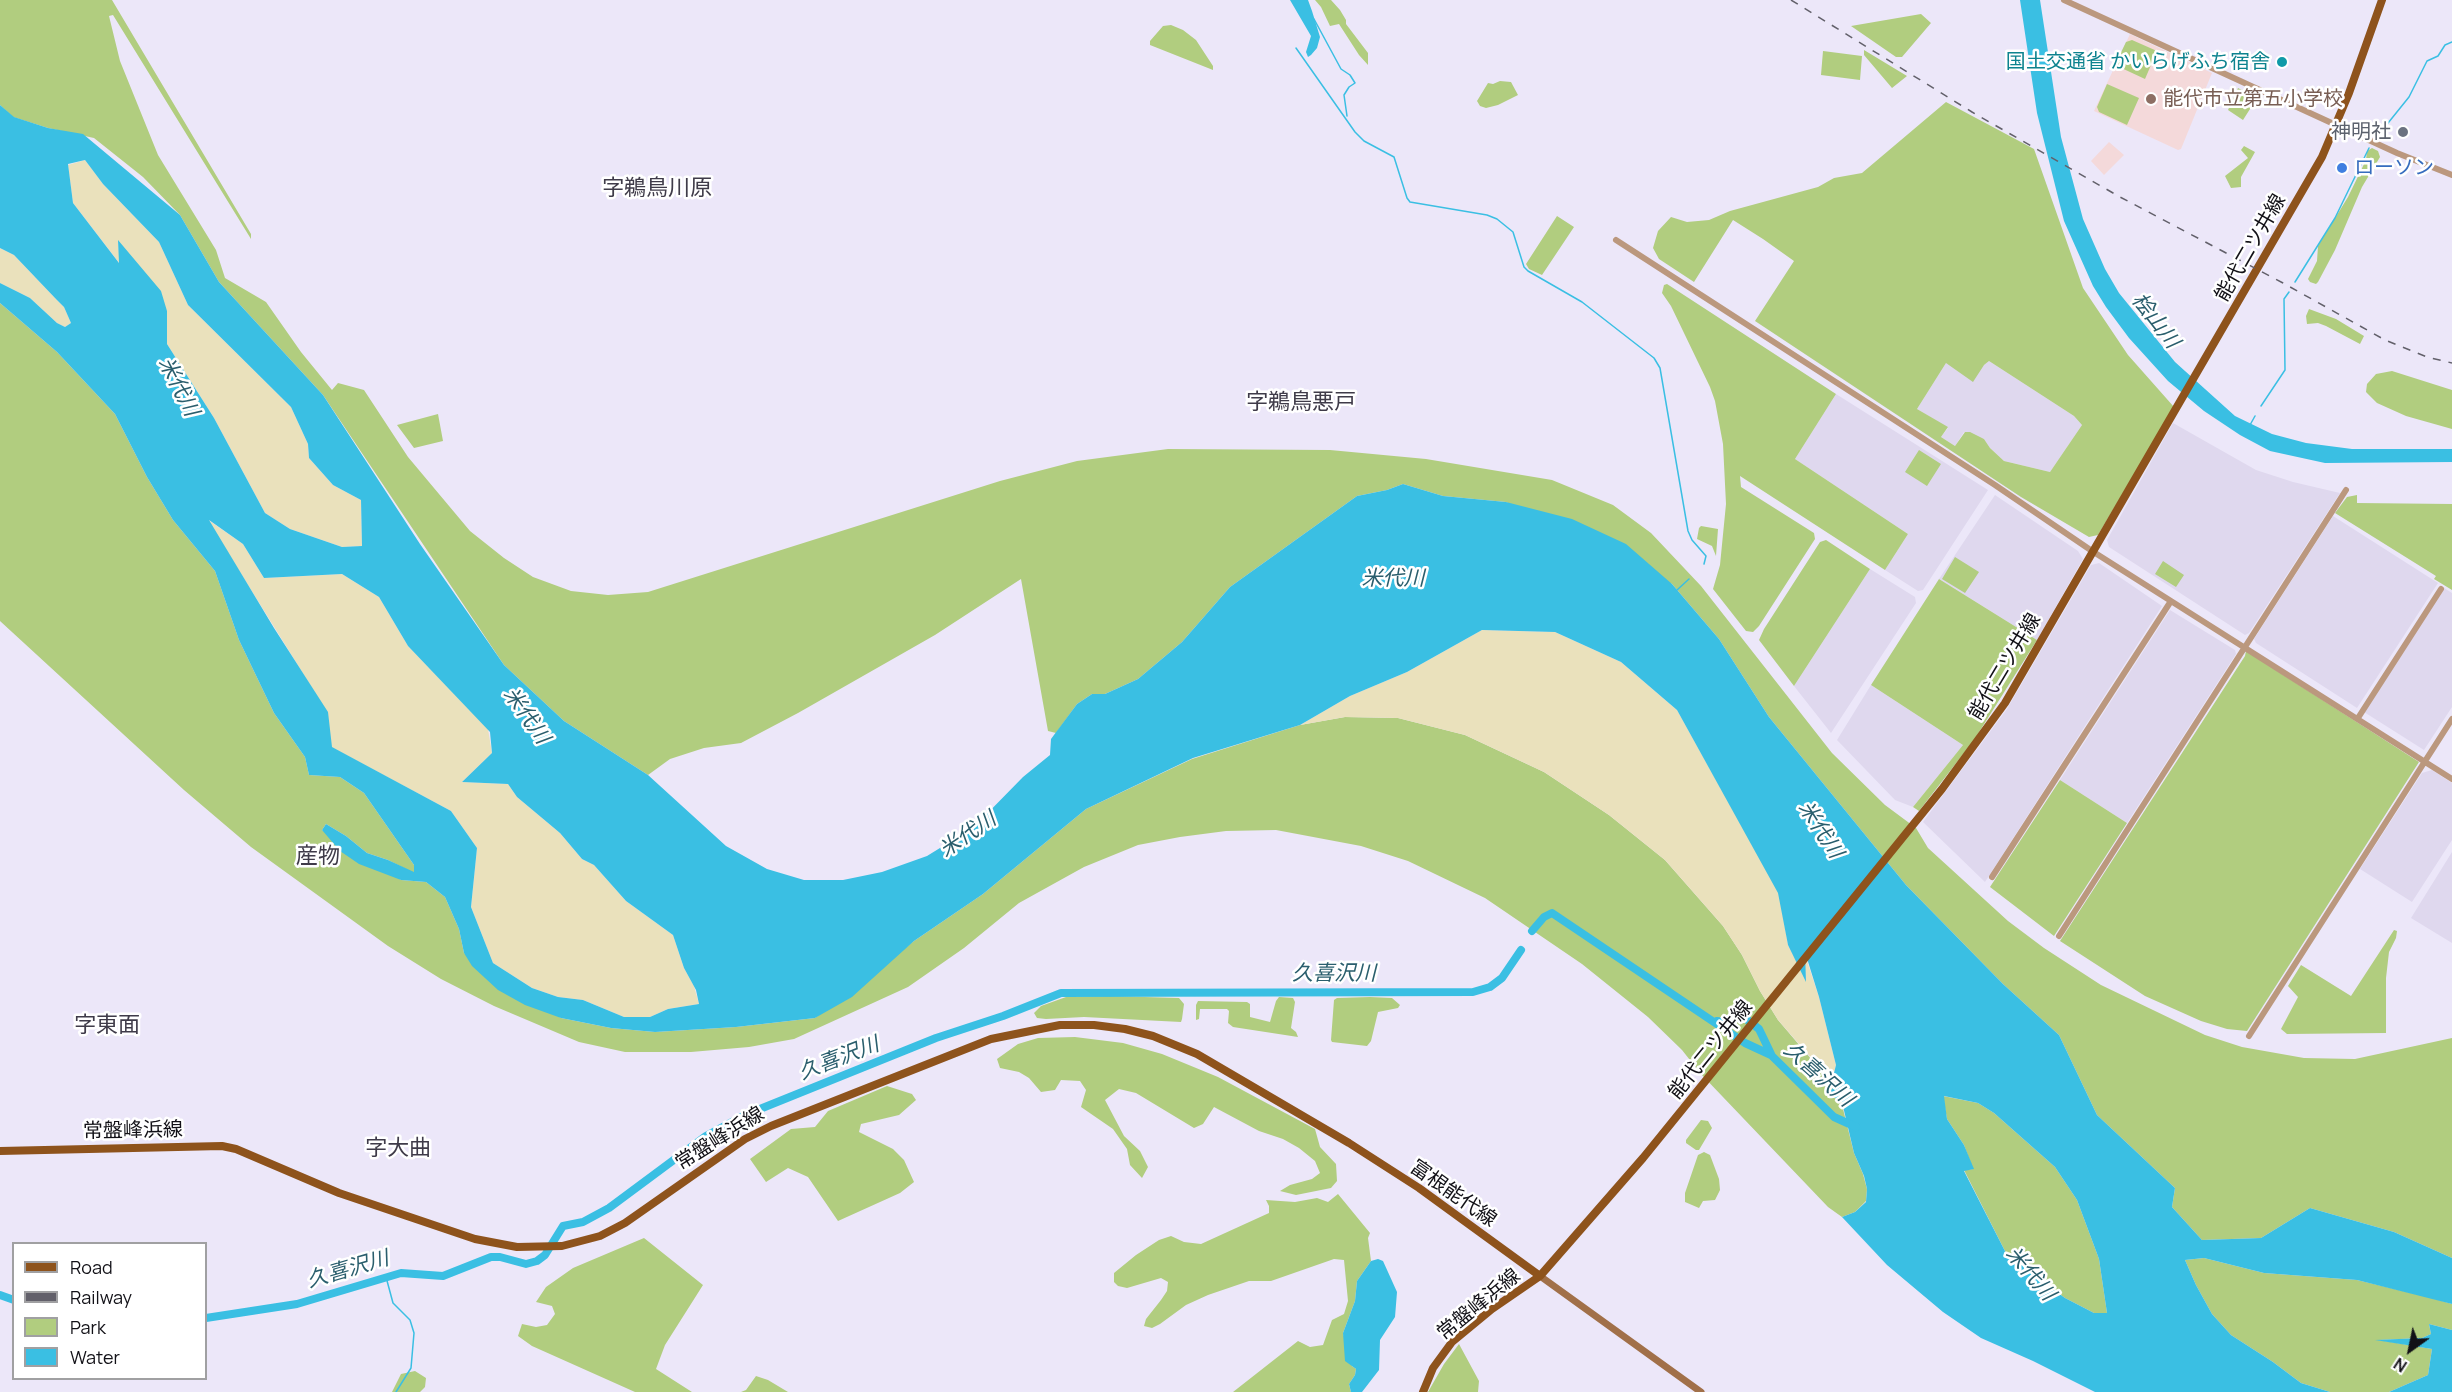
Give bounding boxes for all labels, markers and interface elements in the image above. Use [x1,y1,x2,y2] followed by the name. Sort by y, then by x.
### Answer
[2006,50,2270,74] place label: 国土交通省 かいらげふち宿舎
[2275,55,2289,69] marker: 国土交通省 かいらげふち宿舎
[2163,87,2343,111] place label: 能代市立第五小学校
[2144,92,2158,106] marker: 能代市立第五小学校
[2331,120,2391,144] place label: 神明社
[2396,125,2410,139] marker: 神明社
[2354,156,2434,180] place label: ローソン
[2335,161,2349,175] marker: ローソン
[602,176,712,202] district label: 字鵜鳥川原
[2211,190,2291,306] street label: 能代二ツ井線
[2126,288,2184,354] water label: 桧山川
[152,353,204,421] water label: 米代川
[1246,390,1356,416] district label: 字鵜鳥悪戸
[1362,566,1424,592] water label: 米代川
[1964,609,2046,725] street label: 能代二ツ井線
[498,683,554,749] water label: 米代川
[1792,797,1848,863] water label: 米代川
[935,807,1001,863] water label: 米代川
[296,844,340,870] district label: 産物
[1292,961,1376,987] water label: 久喜沢川
[1664,996,1758,1104] street label: 能代二ツ井線
[74,1013,140,1039] district label: 字東面
[795,1032,883,1086] water label: 久喜沢川
[1778,1038,1858,1112] water label: 久喜沢川
[671,1102,769,1176] street label: 常盤峰浜線
[83,1118,183,1144] street label: 常盤峰浜線
[365,1136,431,1162] district label: 字大曲
[1405,1155,1501,1233] street label: 富根能代線
[12,1242,207,1380] legend
[2000,1242,2060,1306] water label: 米代川
[304,1246,392,1294] water label: 久喜沢川
[70,1255,113,1279] text: Road
[1433,1264,1525,1346] street label: 常盤峰浜線
[70,1285,132,1309] text: Railway
[70,1315,106,1339] text: Park
[2380,1320,2440,1380] north arrow
[70,1345,120,1369] text: Water
[2389,1353,2411,1377] text: N

